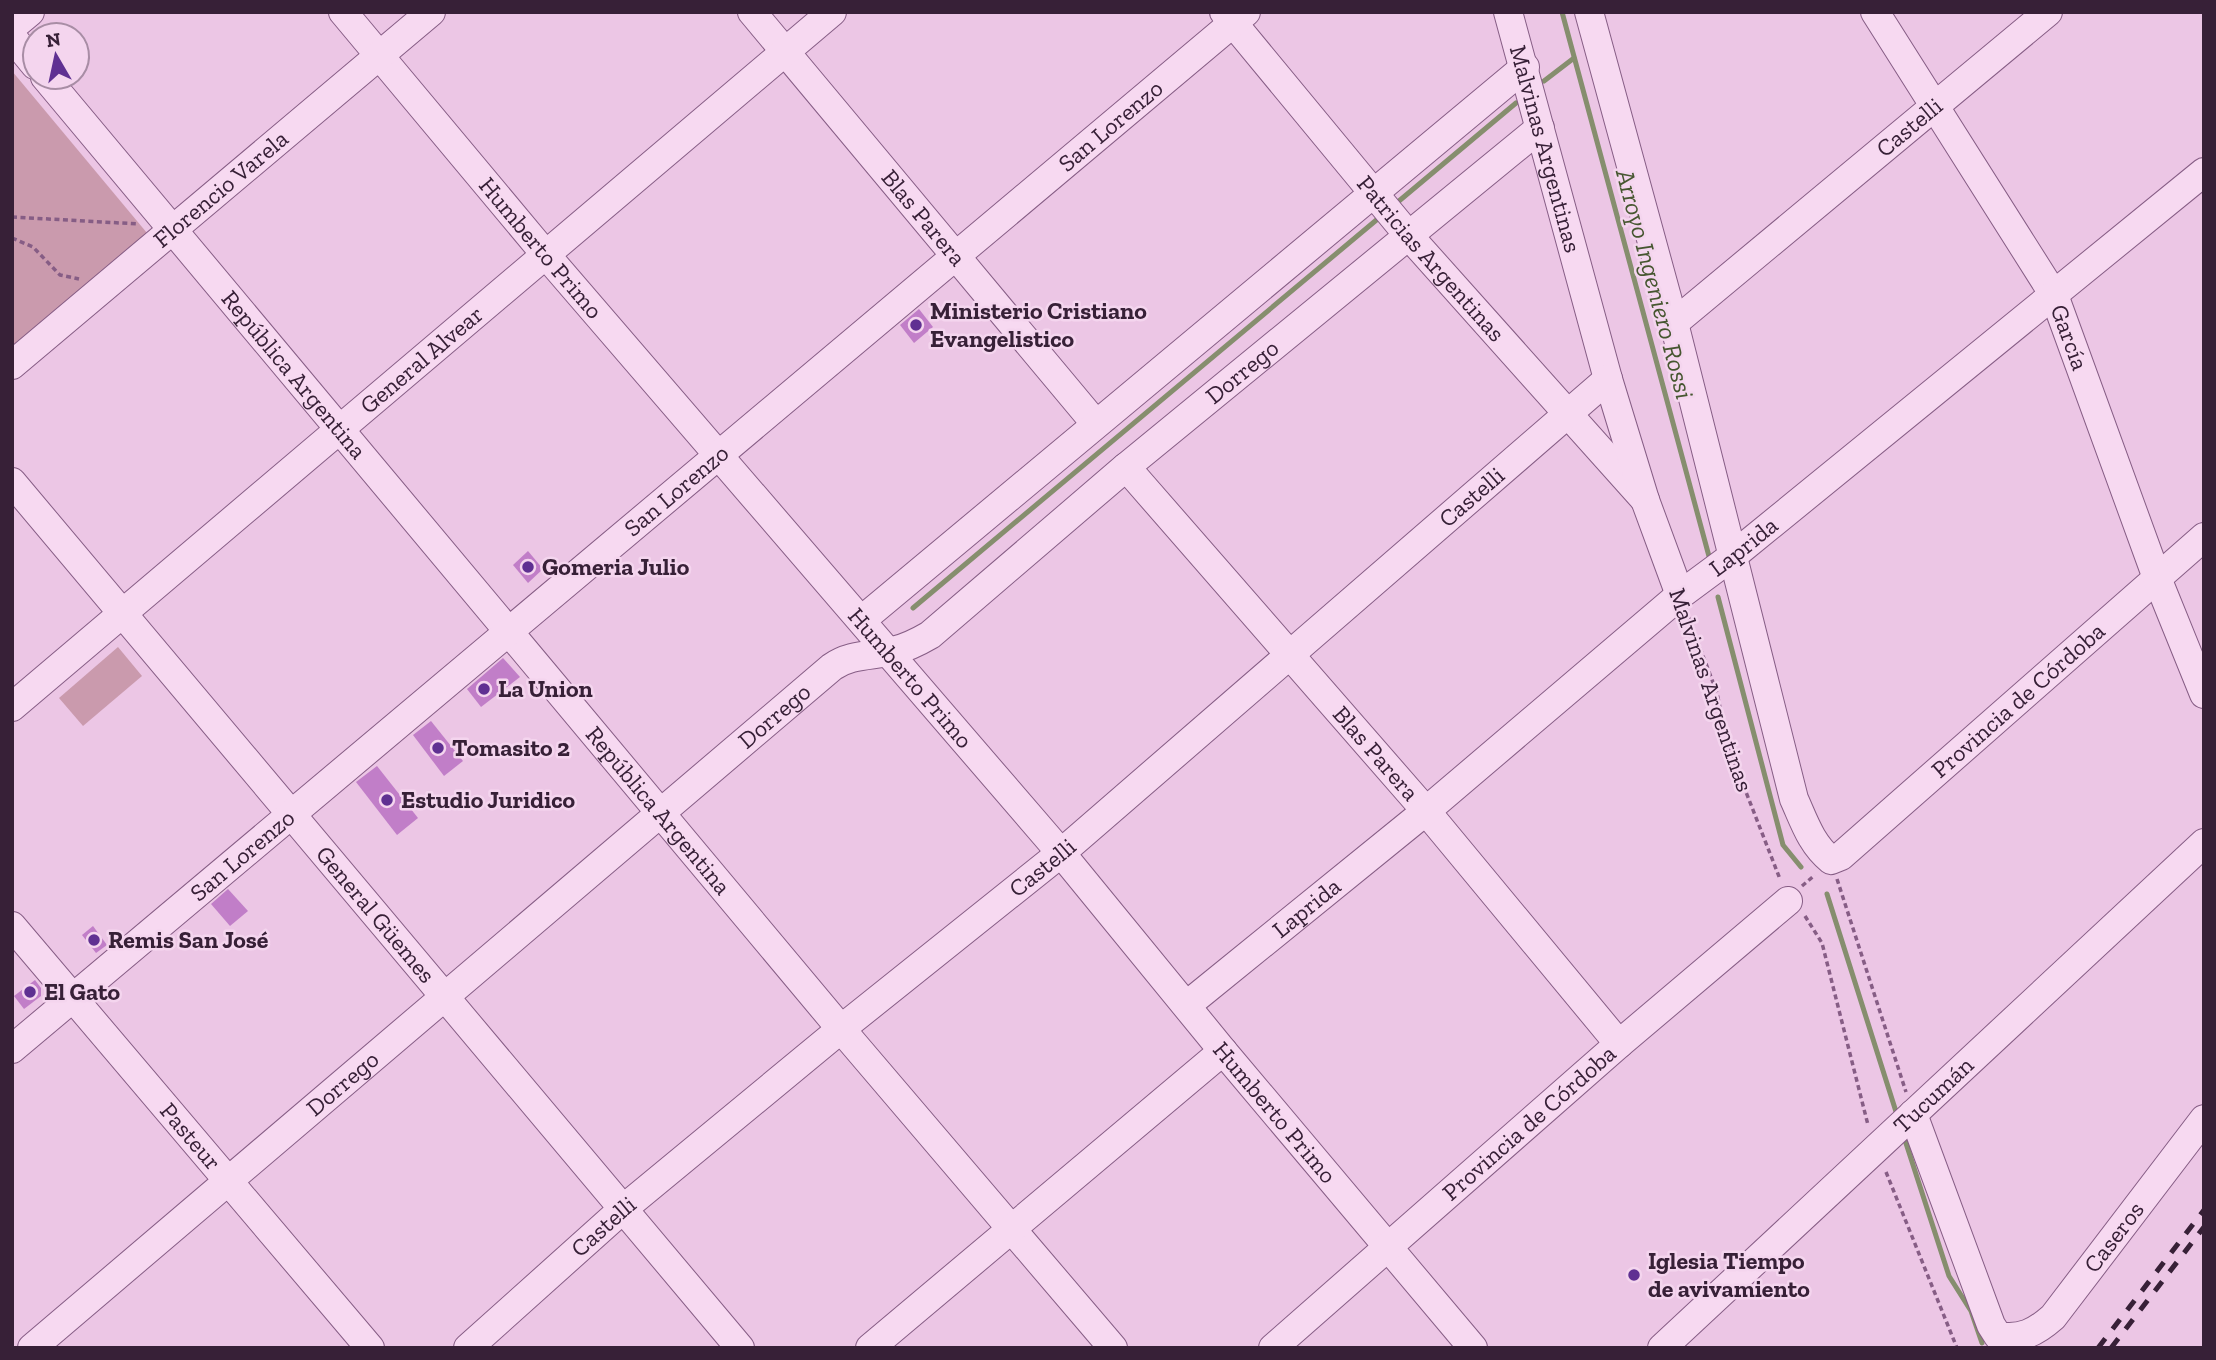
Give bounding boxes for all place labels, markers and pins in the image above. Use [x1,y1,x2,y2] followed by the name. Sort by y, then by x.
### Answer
[930,296,1147,353] place label: Ministerio Cristiano Evangelistico
[908,317,924,333] marker: Ministerio Cristiano Evangelistico
[542,552,690,581] place label: Gomeria Julio
[520,559,536,575] marker: Gomeria Julio
[498,674,593,703] place label: La Union
[476,681,492,697] marker: La Union
[452,733,570,762] place label: Tomasito 2
[430,740,446,756] marker: Tomasito 2
[401,785,575,814] place label: Estudio Juridico
[379,792,395,808] marker: Estudio Juridico
[108,925,269,954] place label: Remis San José
[86,932,102,948] marker: Remis San José
[44,977,121,1006] place label: El Gato
[22,984,38,1000] marker: El Gato
[1648,1246,1810,1303] place label: Iglesia Tiempo de avivamiento
[1626,1267,1642,1283] marker: Iglesia Tiempo de avivamiento

